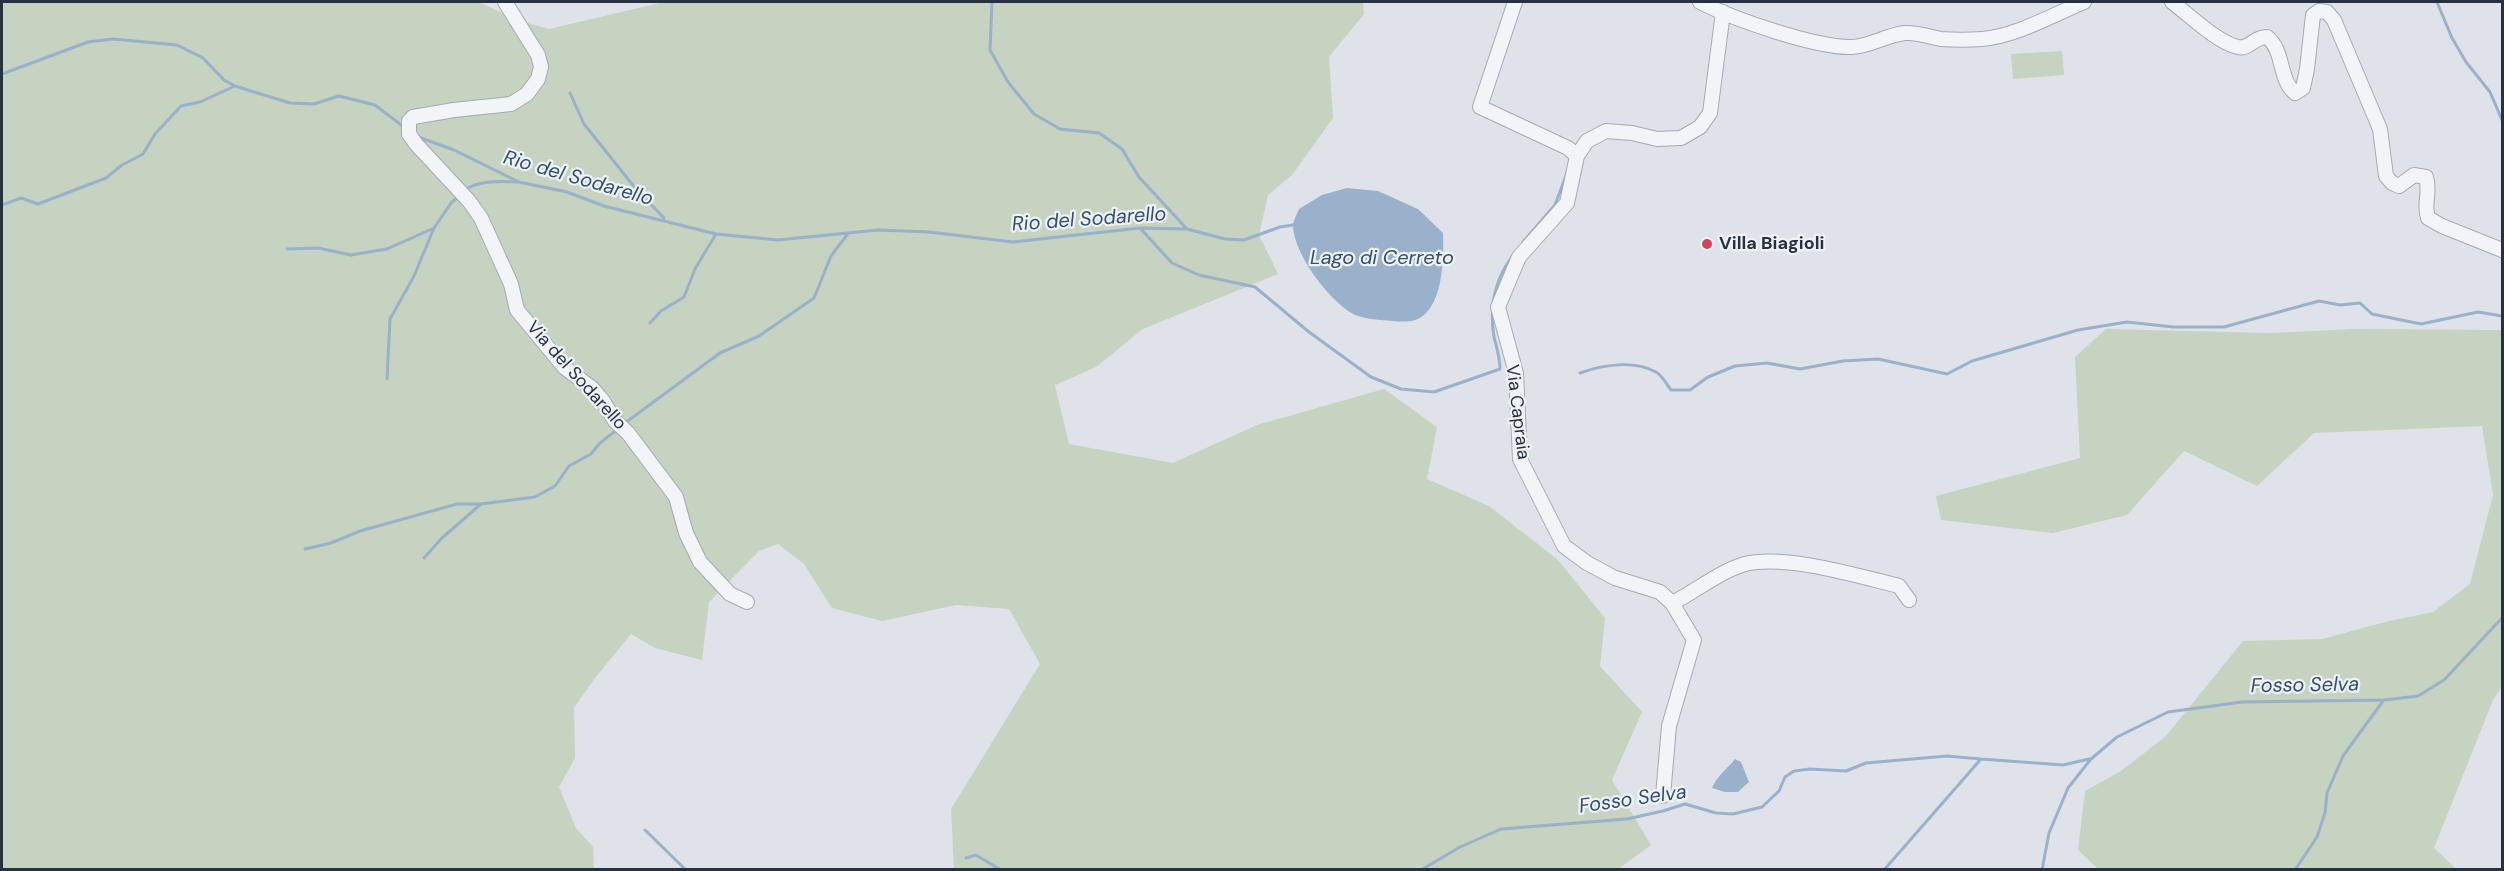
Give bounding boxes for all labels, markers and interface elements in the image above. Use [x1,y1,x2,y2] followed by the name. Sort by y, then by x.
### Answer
[500,146,656,212] water label: Rio del Sodarello
[1011,203,1167,237] water label: Rio del Sodarello
[1719,233,1824,255] place label: Villa Biagioli
[1700,237,1714,251] marker: Villa Biagioli
[1310,247,1454,271] water label: Lago di Cerreto
[522,317,630,435] street label: Via del Sodarello
[1500,363,1534,461] street label: Via Capraia
[2251,673,2359,699] water label: Fosso Selva
[1578,781,1688,819] water label: Fosso Selva

